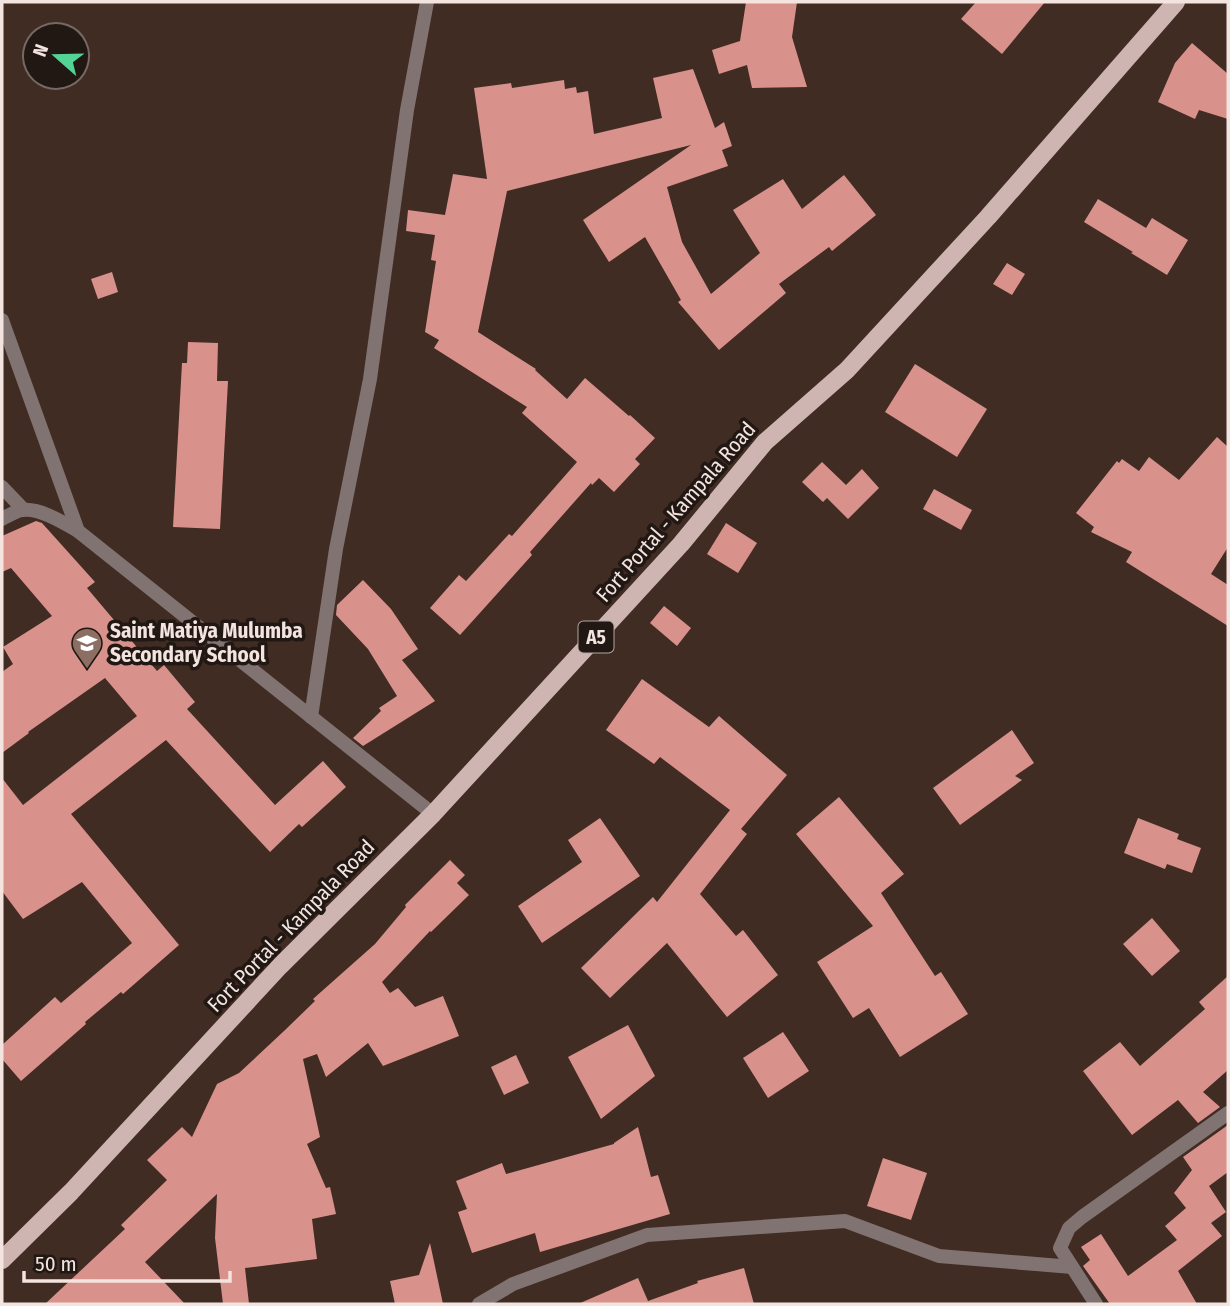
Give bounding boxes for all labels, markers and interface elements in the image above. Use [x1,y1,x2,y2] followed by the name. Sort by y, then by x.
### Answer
[21,21,91,91] north arrow
[28,41,53,60] text: N
[591,417,761,607] street label: Fort Portal - Kampala Road
[110,618,303,668] place label: Saint Matiya Mulumba Secondary School
[578,622,614,652] road number: A5
[70,626,104,670] school or university icon: Saint Matiya Mulumba Secondary School
[202,834,380,1018] street label: Fort Portal - Kampala Road
[24,1240,231,1284] scale bar
[35,1251,77,1277] text: 50 m

